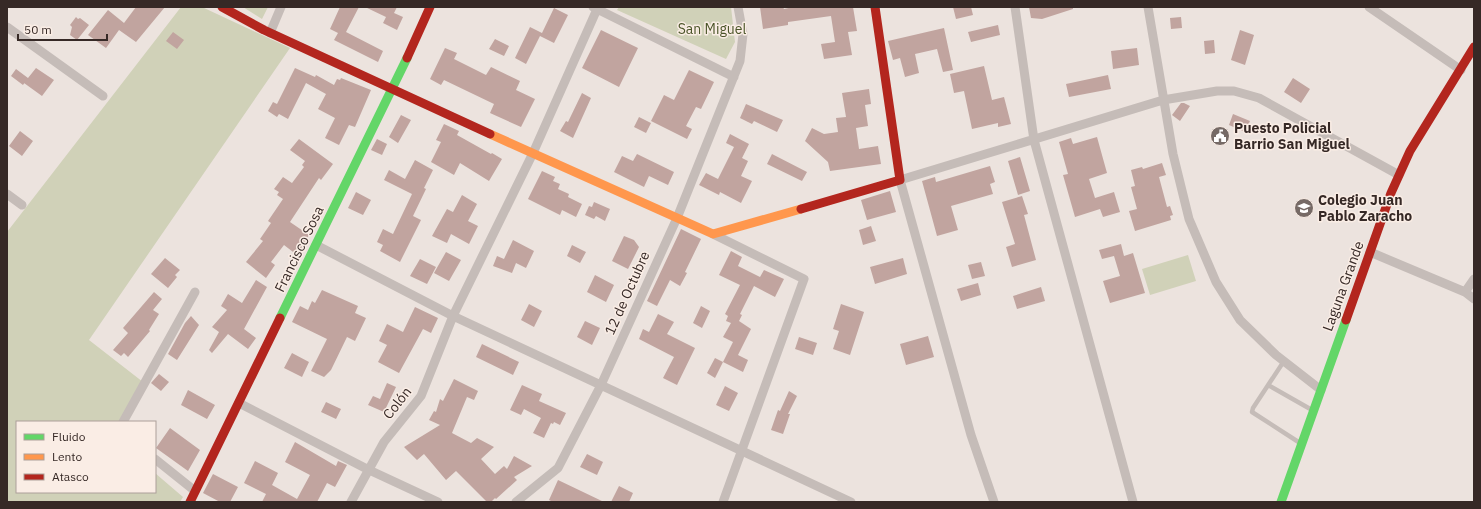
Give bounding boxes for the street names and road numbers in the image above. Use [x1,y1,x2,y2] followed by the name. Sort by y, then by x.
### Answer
[270,202,328,295] street label: Francisco Sosa
[1318,238,1368,334] street label: Laguna Grande
[600,248,654,338] street label: 12 de Octubre
[379,383,415,423] street label: Colón

